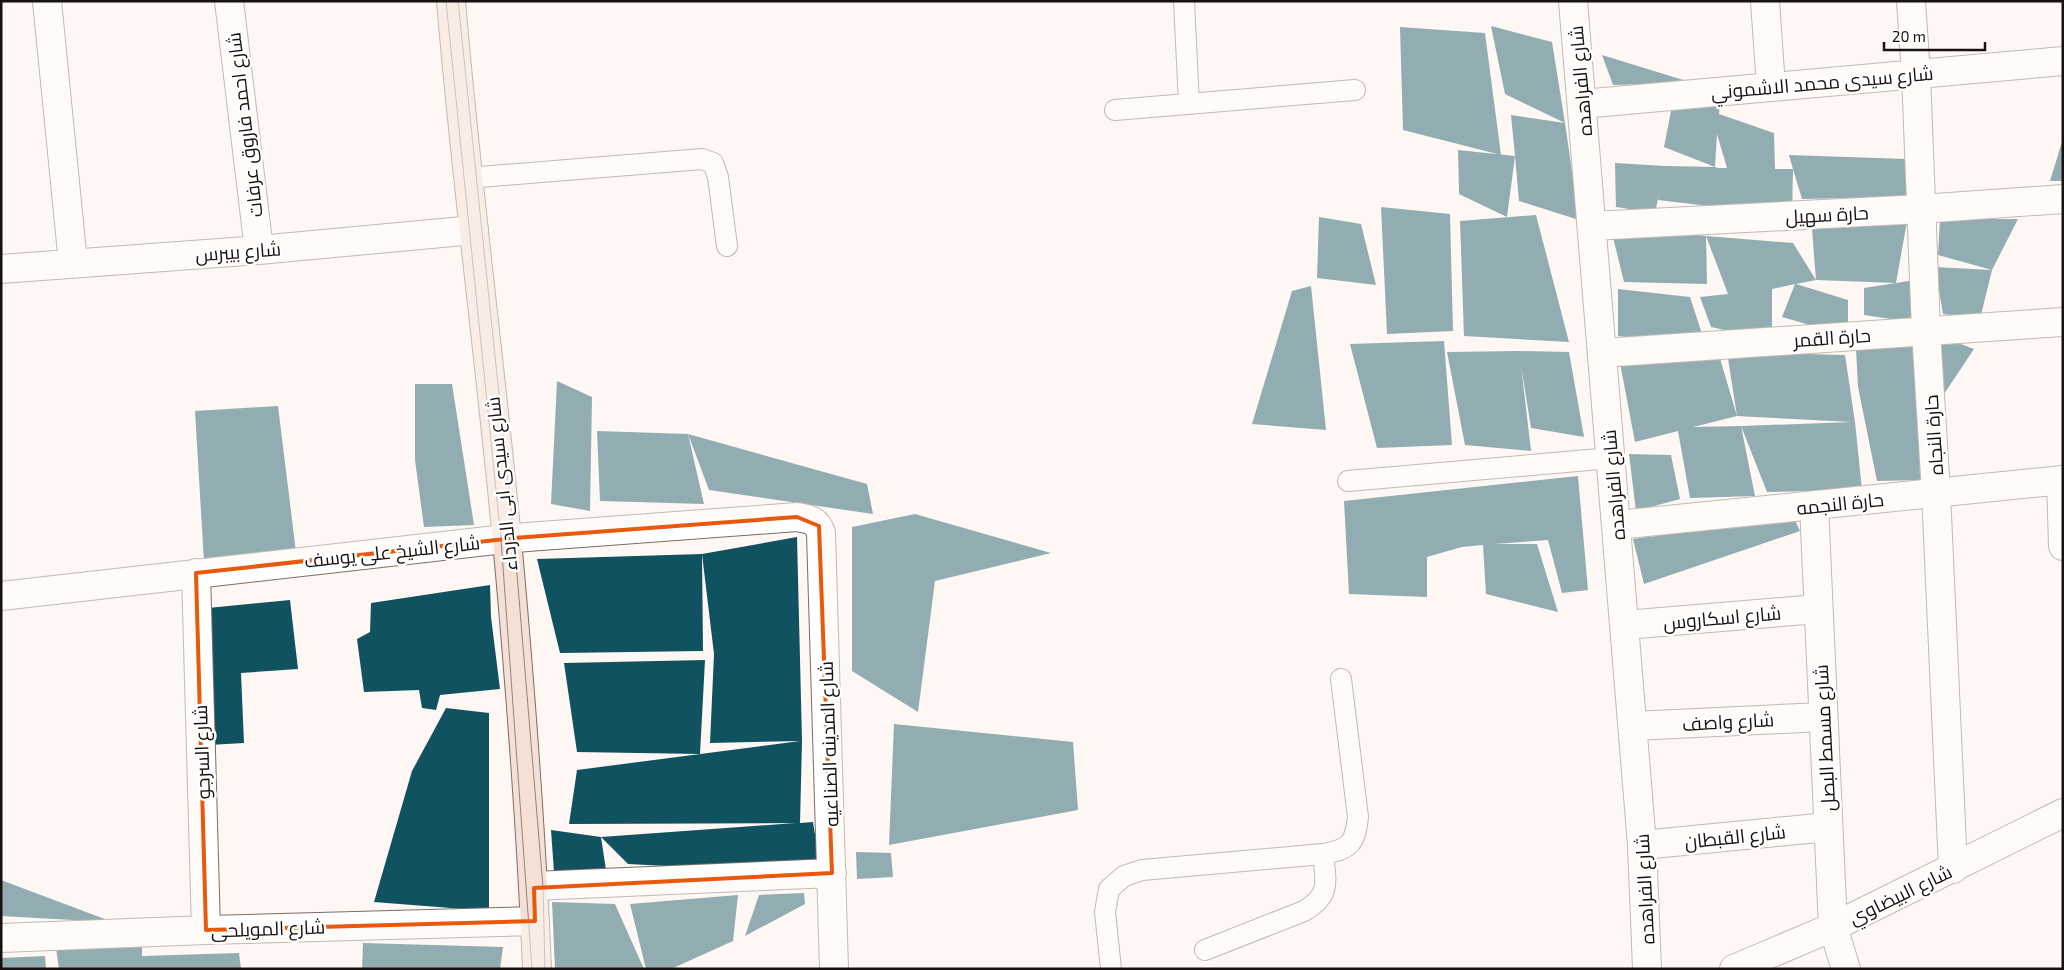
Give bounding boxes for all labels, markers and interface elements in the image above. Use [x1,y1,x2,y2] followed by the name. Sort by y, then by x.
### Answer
[1884,20,1985,52] scale bar
[1564,25,1599,137] street label: شارع الفراهده
[1892,27,1926,45] text: 20 m
[221,31,270,219] street label: شارع احمد فاروق عرفات
[1710,61,1935,107] street label: شارع سيدى محمد الاشموني
[1785,200,1869,229] street label: حارة سهيل
[194,237,282,268] street label: شارع بيبرس
[1792,323,1872,352] street label: حارة القمر
[1919,394,1948,476] street label: حارة النجاه
[480,395,525,572] street label: شارع سيدى ابى الدرداء
[1597,429,1632,541] street label: شارع الفراهده
[1795,487,1885,520] street label: حارة النجمه
[303,530,481,575] street label: شارع الشيخ على يوسف
[1662,600,1782,637] street label: شارع اسكاروس
[814,661,845,827] street label: شارع المدينه الصناعيه
[1809,664,1842,812] street label: شارع مسمط البصل
[188,704,217,800] street label: شارع السرجو
[1681,707,1775,738] street label: شارع واصف
[1683,819,1787,856] street label: شارع القبطان
[1630,833,1661,945] street label: شارع الفراهده
[1845,859,1957,932] street label: شارع البيضاوي
[210,915,326,944] street label: شارع المويلحى

